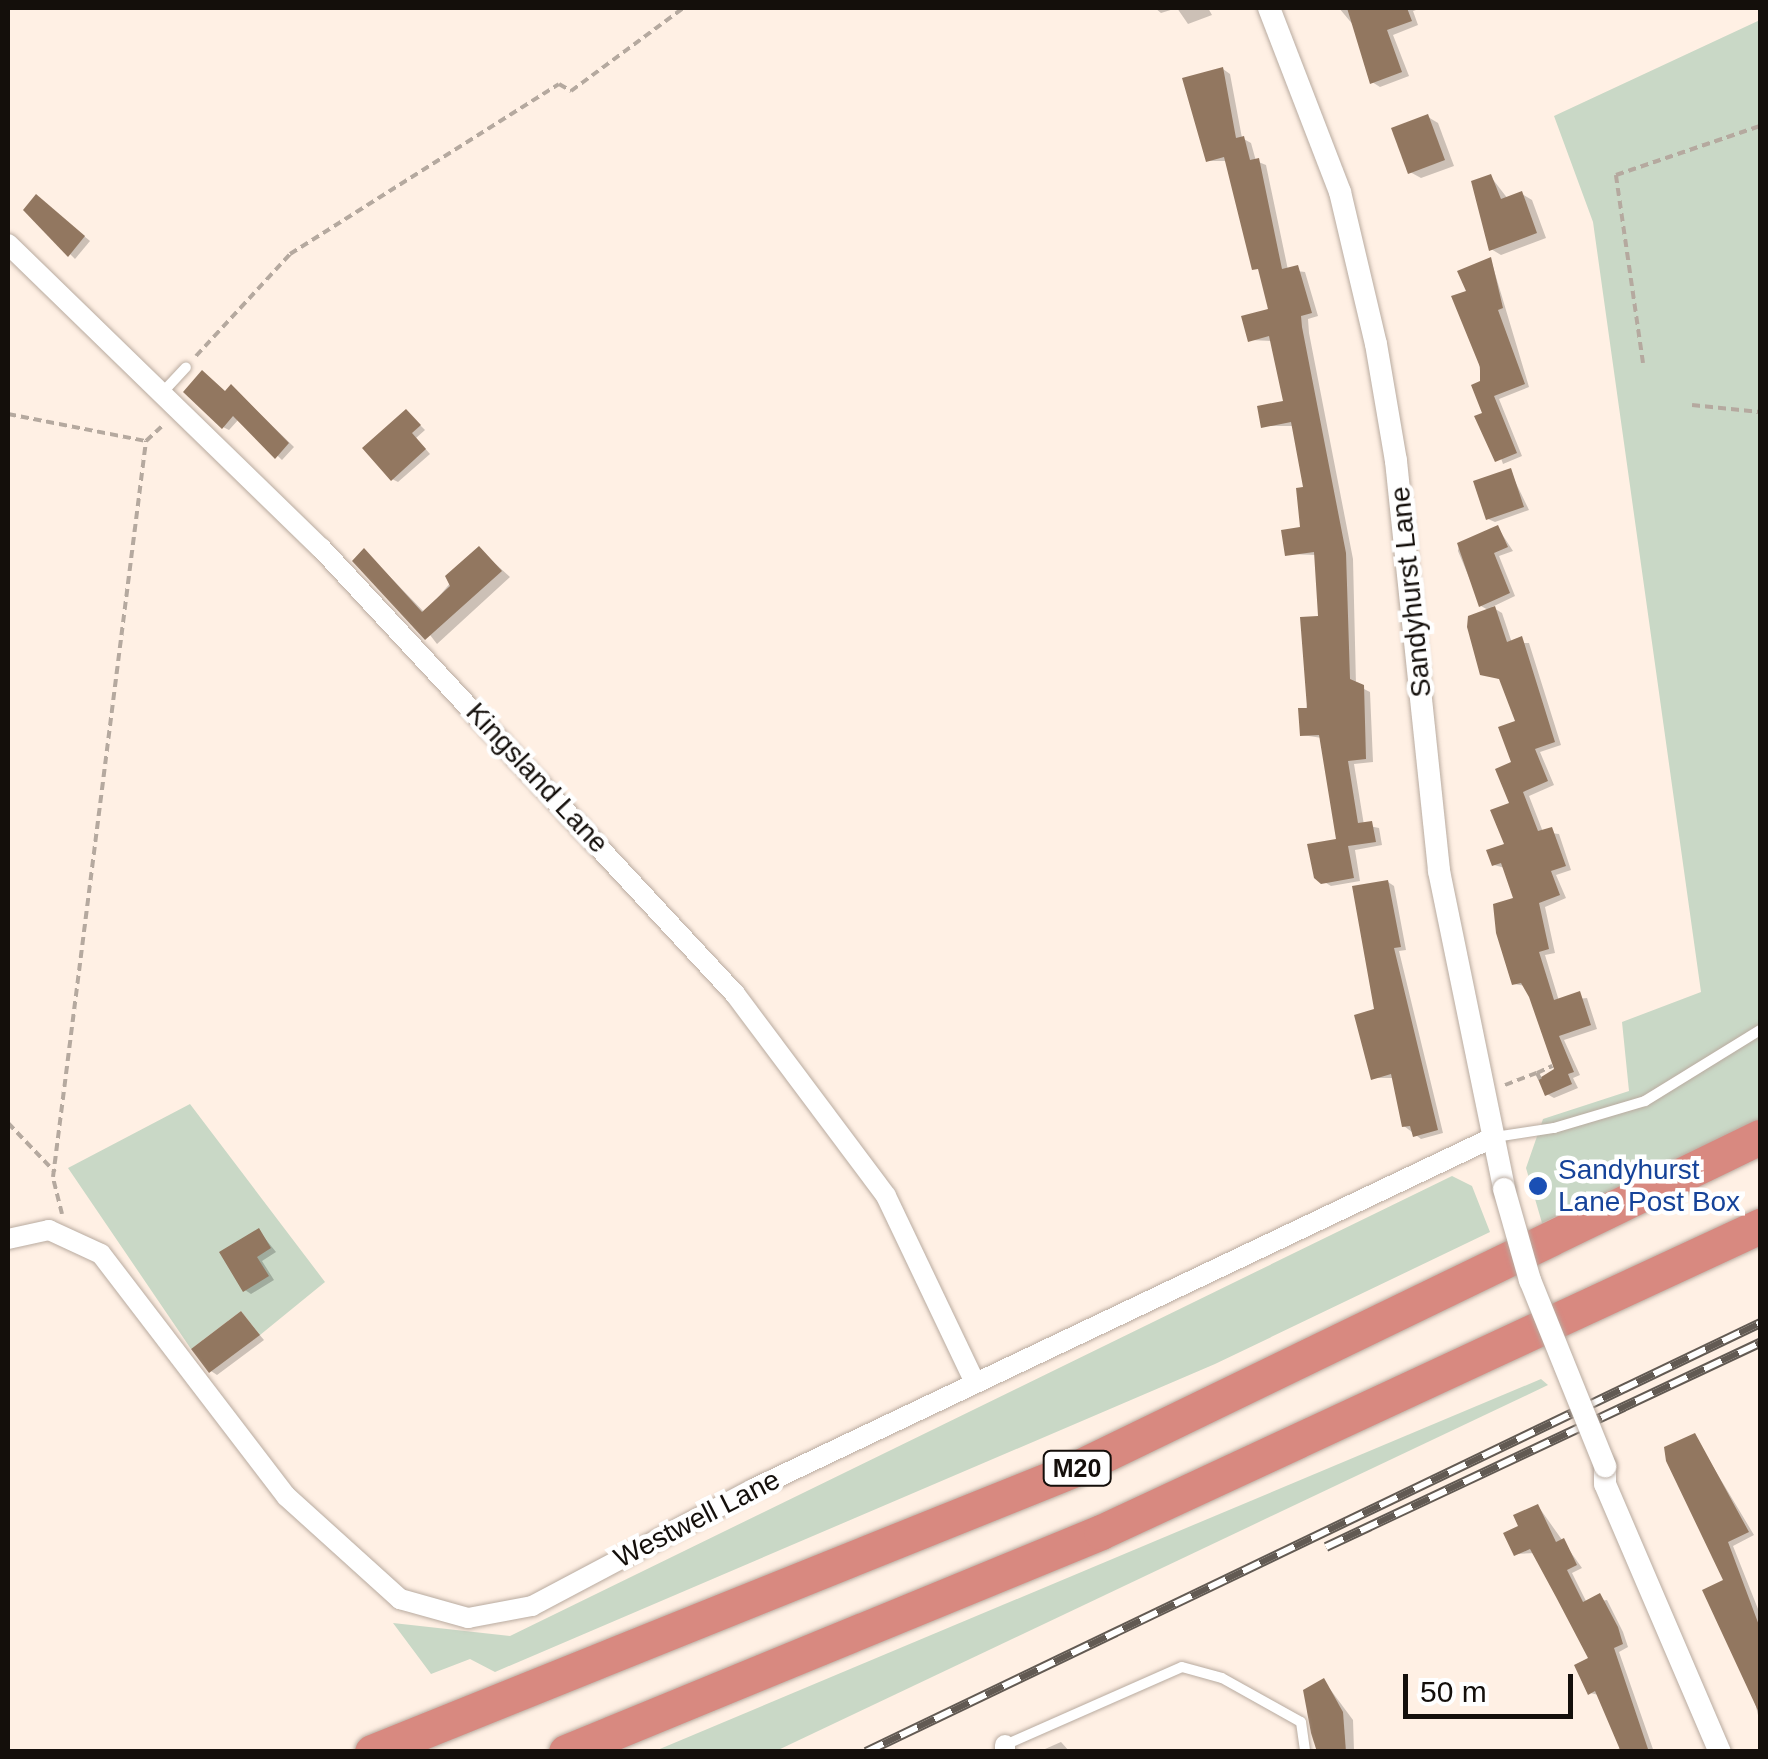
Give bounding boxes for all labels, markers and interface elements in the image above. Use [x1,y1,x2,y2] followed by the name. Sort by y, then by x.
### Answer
[1383,485,1439,699] street label: Sandyhurst Lane
[459,696,615,860] street label: Kingsland Lane
[1558,1153,1740,1219] place label: Sandyhurst Lane Post Box
[1527,1175,1549,1197] marker: Sandyhurst Lane Post Box
[1042,1448,1112,1488] road number: M20
[608,1463,786,1575] street label: Westwell Lane
[1408,1654,1578,1716] scale bar
[1420,1675,1487,1708] text: 50 m

